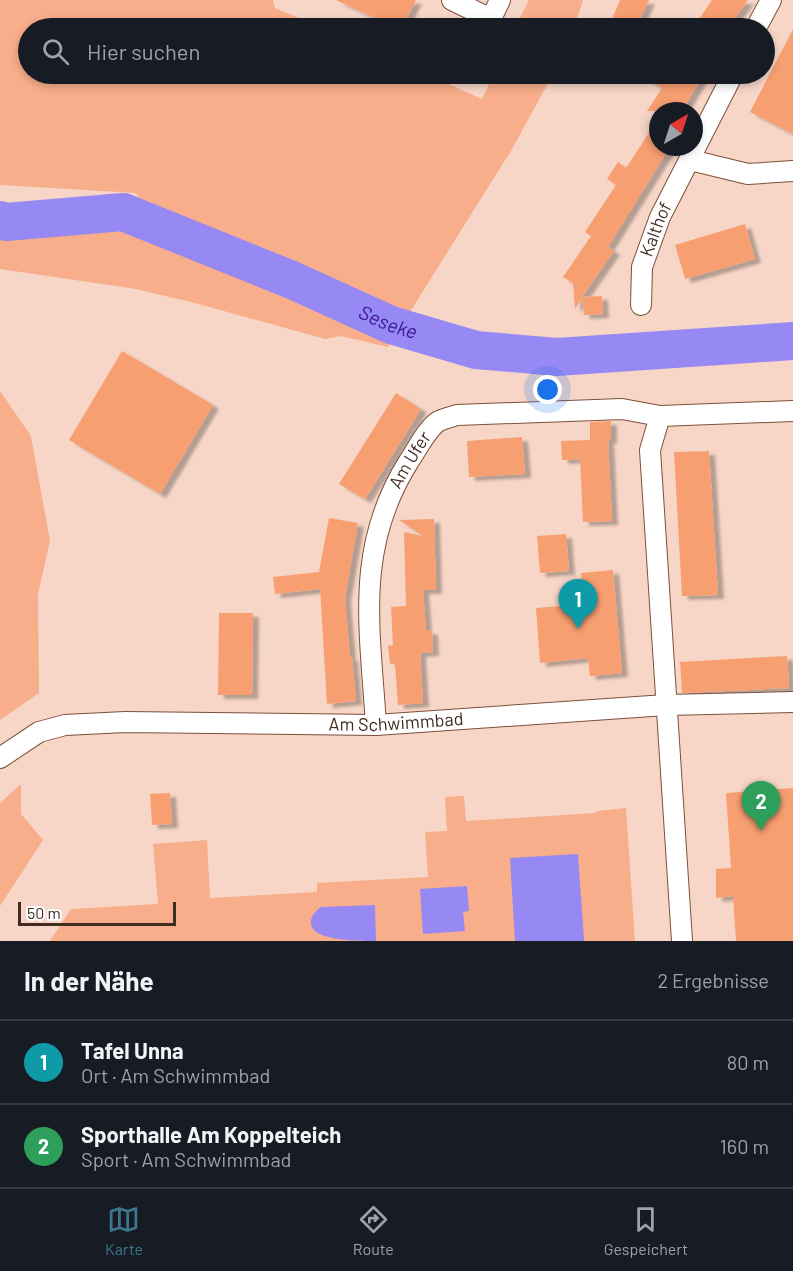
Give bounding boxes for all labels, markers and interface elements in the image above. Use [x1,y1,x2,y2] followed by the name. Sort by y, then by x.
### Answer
[18,18,775,84] search box
[39,35,72,68] icon: search
[87,38,200,64] text: Hier suchen
[649,102,703,156] north arrow
[635,198,676,259] street label: Kalthof
[355,299,420,343] water label: Seseke
[533,375,562,404] your location
[384,426,435,492] street label: Am Ufer
[558,580,598,629] pin: 1
[328,707,464,735] street label: Am Schwimmbad
[742,782,780,831] pin: 2
[18,899,176,926] scale bar
[27,903,61,922] text: 50 m
[24,965,154,996] text: In der Nähe
[657,968,769,992] text: 2 Ergebnisse
[81,1037,184,1063] text: Tafel Unna
[40,1050,47,1074] text: 1
[727,1050,769,1074] text: 80 m
[81,1063,270,1087] text: Ort · Am Schwimmbad
[81,1121,341,1147] text: Sporthalle Am Koppelteich
[38,1134,49,1158] text: 2
[720,1134,769,1158] text: 160 m
[81,1147,292,1171] text: Sport · Am Schwimmbad
[105,1203,143,1258] tab: Karte
[353,1203,394,1258] tab: Route
[604,1203,688,1258] tab: Gespeichert

